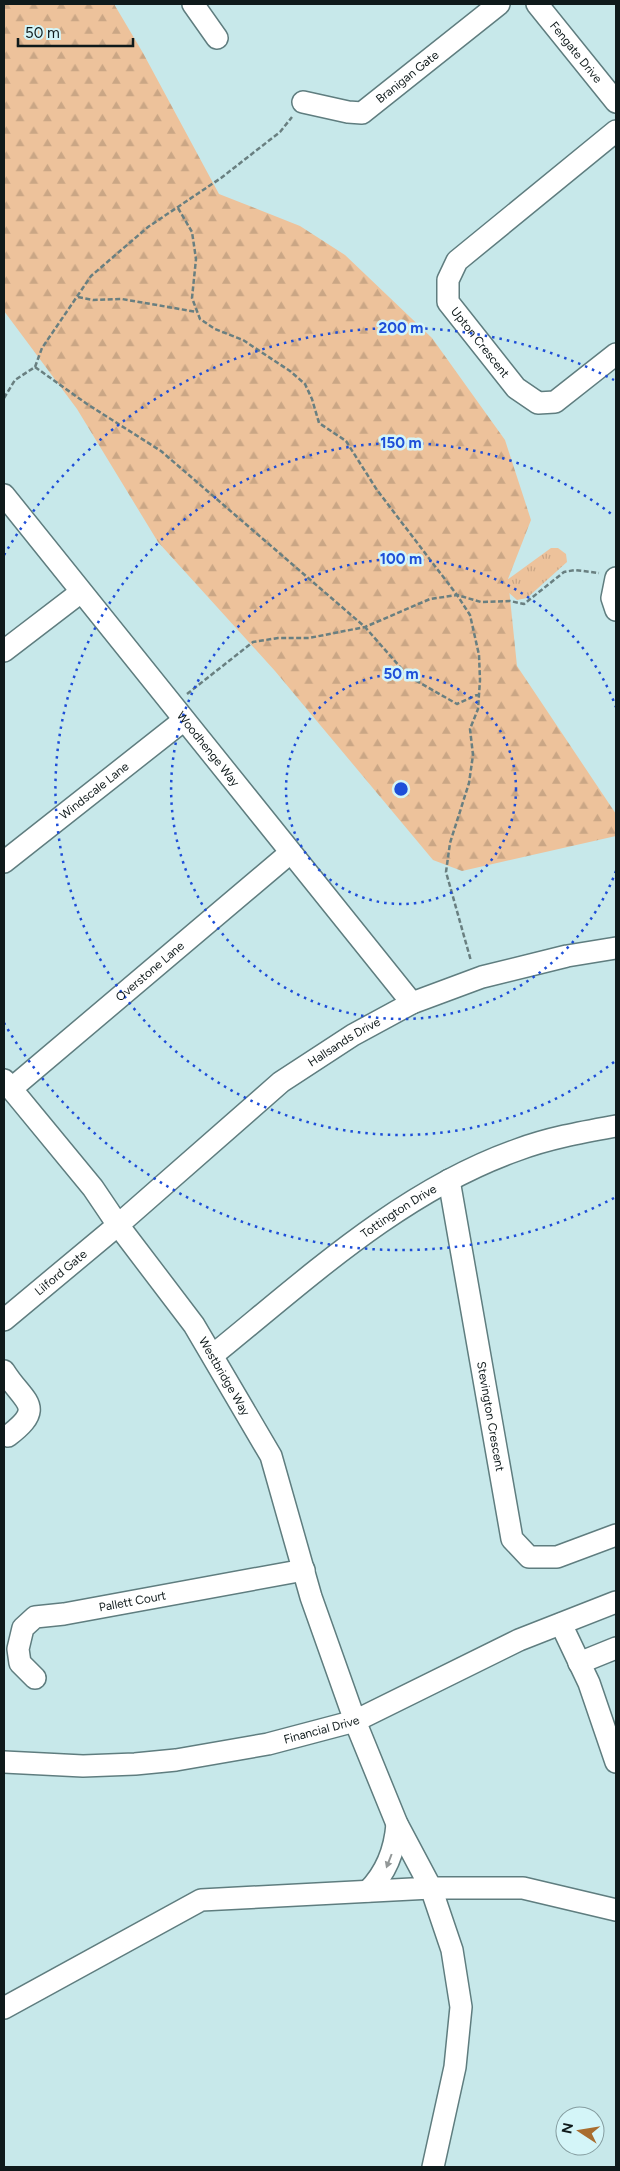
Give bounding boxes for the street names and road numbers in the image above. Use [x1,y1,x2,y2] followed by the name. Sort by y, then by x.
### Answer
[547,19,605,86] street label: Fengate Drive
[373,47,442,106] street label: Branigan Gate
[448,304,512,381] street label: Upton Crescent
[174,709,243,790] street label: Woodhenge Way
[57,759,132,822] street label: Windscale Lane
[113,938,187,1004] street label: Overstone Lane
[305,1014,383,1069] street label: Hallsands Drive
[358,1181,439,1241] street label: Tottington Drive
[32,1247,90,1298] street label: Lilford Gate
[196,1335,253,1419] street label: Westbridge Way
[474,1360,507,1473] street label: Stevington Crescent
[98,1588,168,1614] street label: Pallett Court
[282,1713,362,1747] street label: Financial Drive

